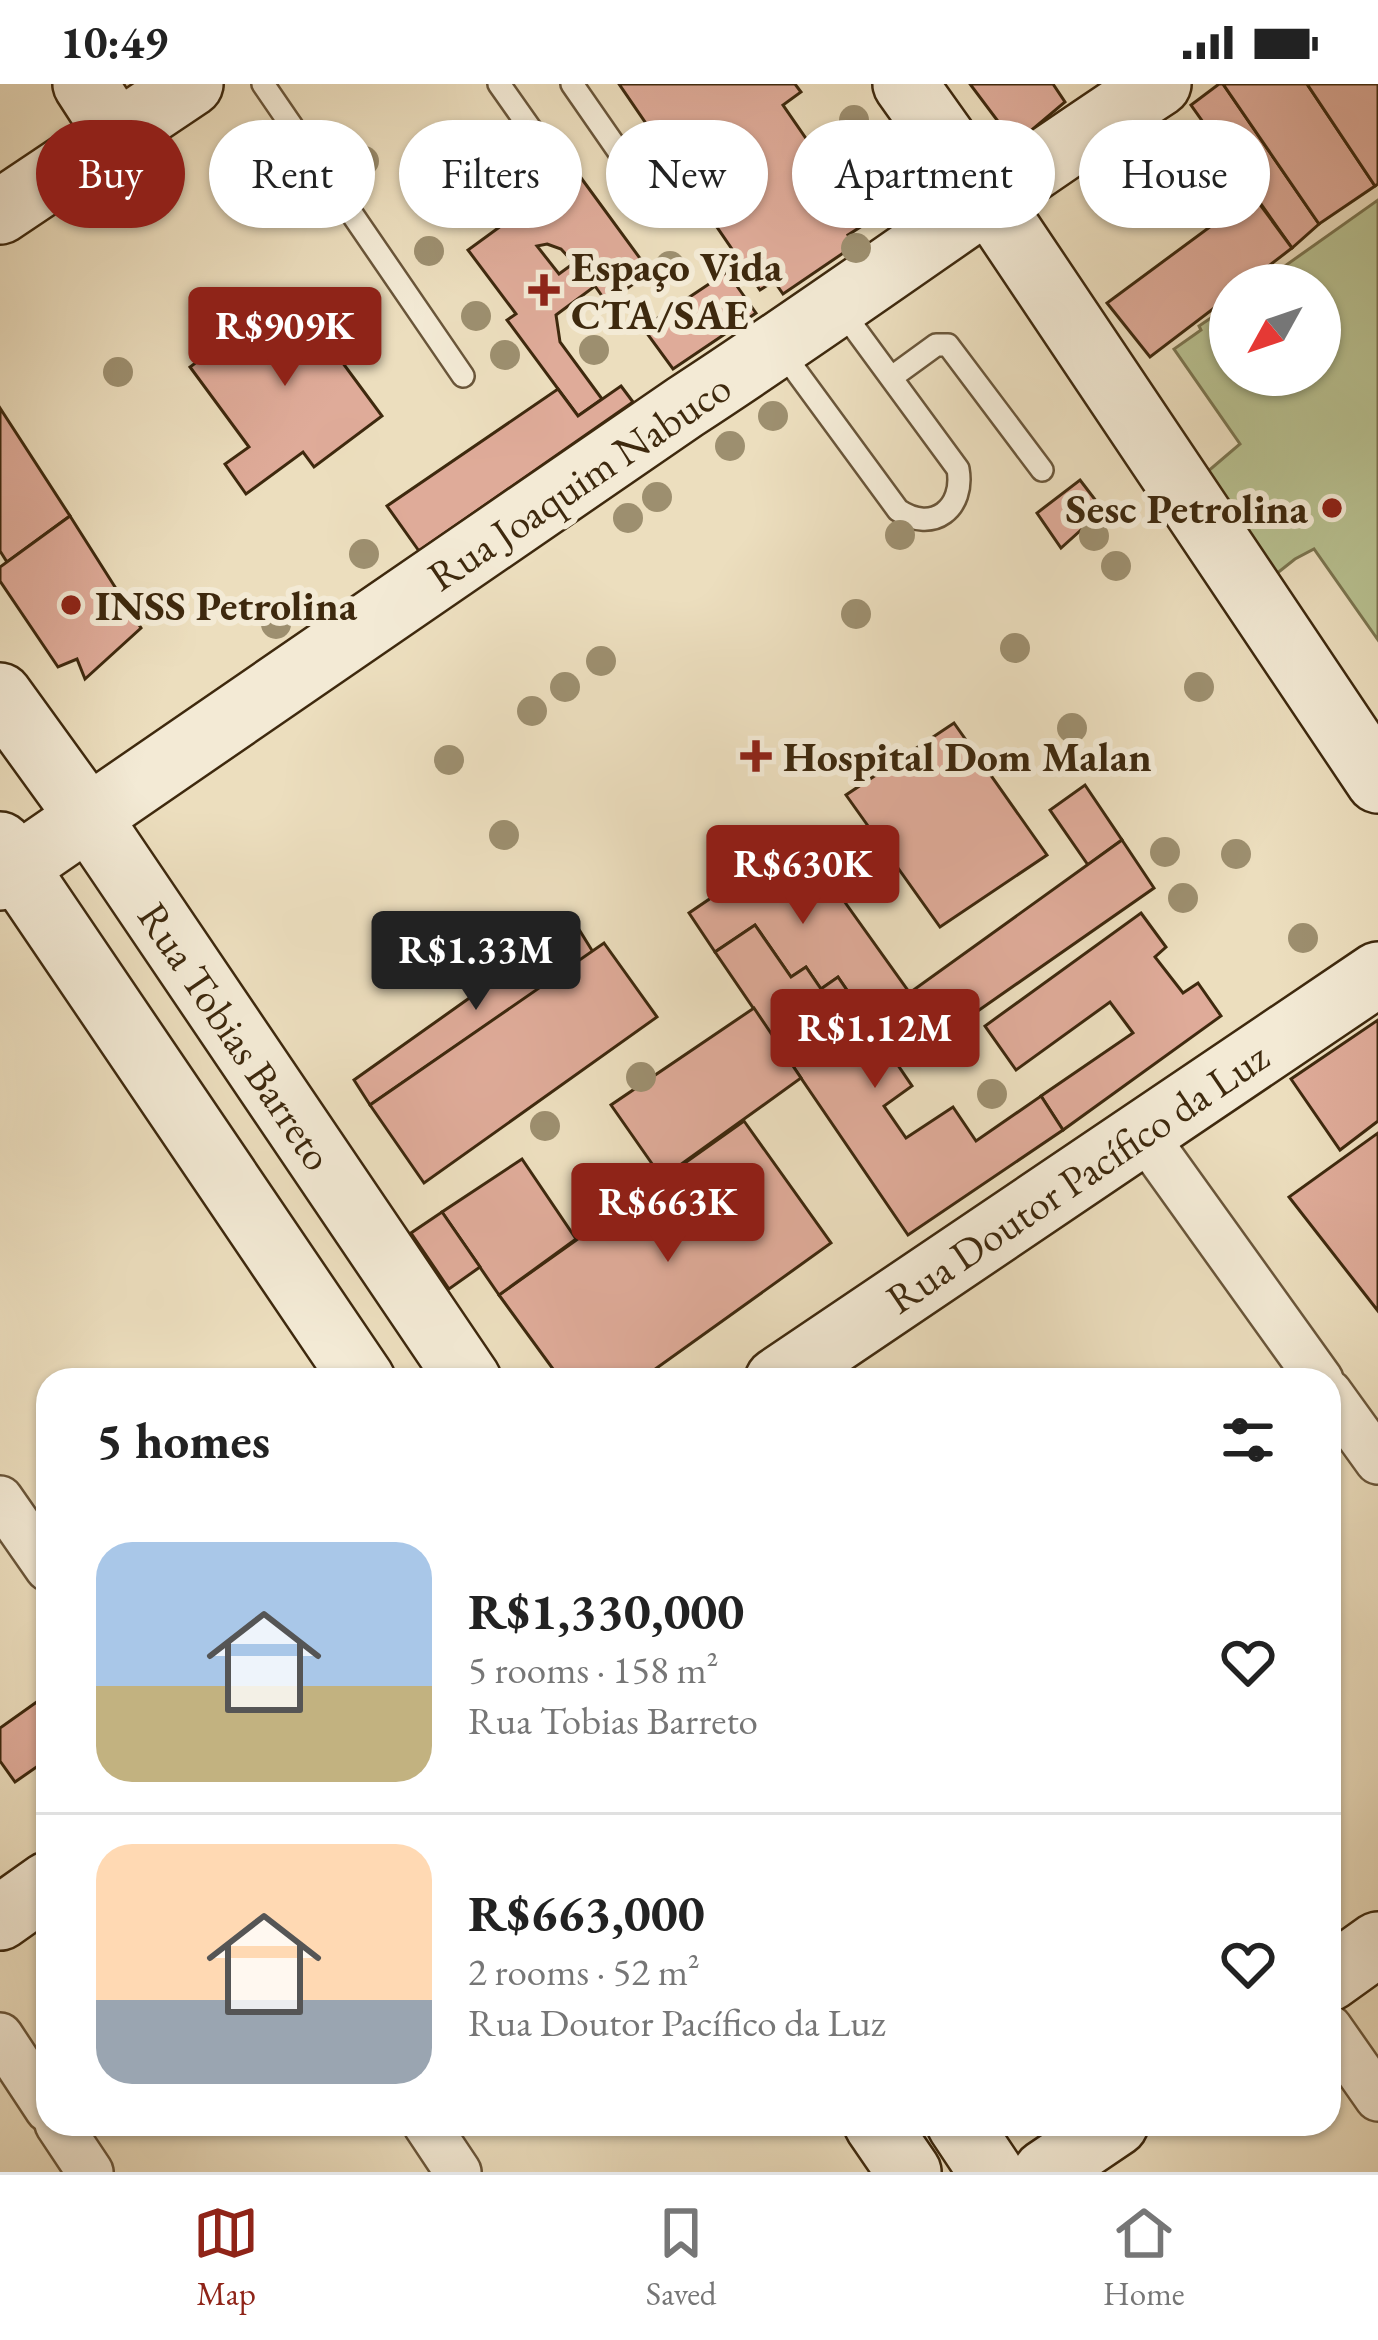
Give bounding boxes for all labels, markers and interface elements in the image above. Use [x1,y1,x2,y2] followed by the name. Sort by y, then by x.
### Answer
[60,13,168,71] text: 10:49
[36,120,185,228] chip: Buy
[209,120,375,228] chip: Rent
[399,120,582,228] chip: Filters
[606,120,768,228] chip: New
[792,120,1055,228] chip: Apartment
[1079,120,1270,228] chip: House
[571,239,783,342] place label: Espaço Vida CTA/SAE
[1209,264,1341,396] north arrow
[1209,264,1341,396] map controls
[528,274,560,306] marker: Espaço Vida CTA/SAE
[187,287,383,389] pin: R$909K
[215,300,355,351] text: R$909K
[417,360,742,603] street label: Rua Joaquim Nabuco
[1065,481,1309,536] place label: Sesc Petrolina
[1319,495,1345,521] marker: Sesc Petrolina
[95,578,358,633] place label: INSS Petrolina
[58,592,84,618] marker: INSS Petrolina
[783,729,1152,784] place label: Hospital Dom Malan
[740,740,772,772] marker: Hospital Dom Malan
[705,825,901,927] pin: R$630K
[733,838,873,889] text: R$630K
[125,891,346,1181] street label: Rua Tobias Barreto
[365,911,587,1013] pin: R$1.33M
[399,924,553,975] text: R$1.33M
[764,989,986,1091] pin: R$1.12M
[798,1002,952,1053] text: R$1.12M
[876,1029,1279,1326] street label: Rua Doutor Pacífico da Luz
[570,1163,766,1265] pin: R$663K
[598,1176,738,1227] text: R$663K
[96,1407,270,1473] text: 5 homes
[1215,1407,1281,1473] icon: filters
[468,1578,744,1644] text: R$1,330,000
[192,1590,336,1734] icon: home
[1215,1629,1281,1695] icon: heart
[468,1644,719,1695] text: 5 rooms · 158 m²
[468,1695,758,1746] text: Rua Tobias Barreto
[468,1880,705,1946] text: R$663,000
[192,1892,336,2036] icon: home
[1215,1931,1281,1997] icon: heart
[468,1946,700,1997] text: 2 rooms · 52 m²
[468,1997,885,2048] text: Rua Doutor Pacífico da Luz
[193,2200,259,2315] tab: Map
[646,2200,717,2315] tab: Saved
[1103,2200,1185,2315] tab: Home

